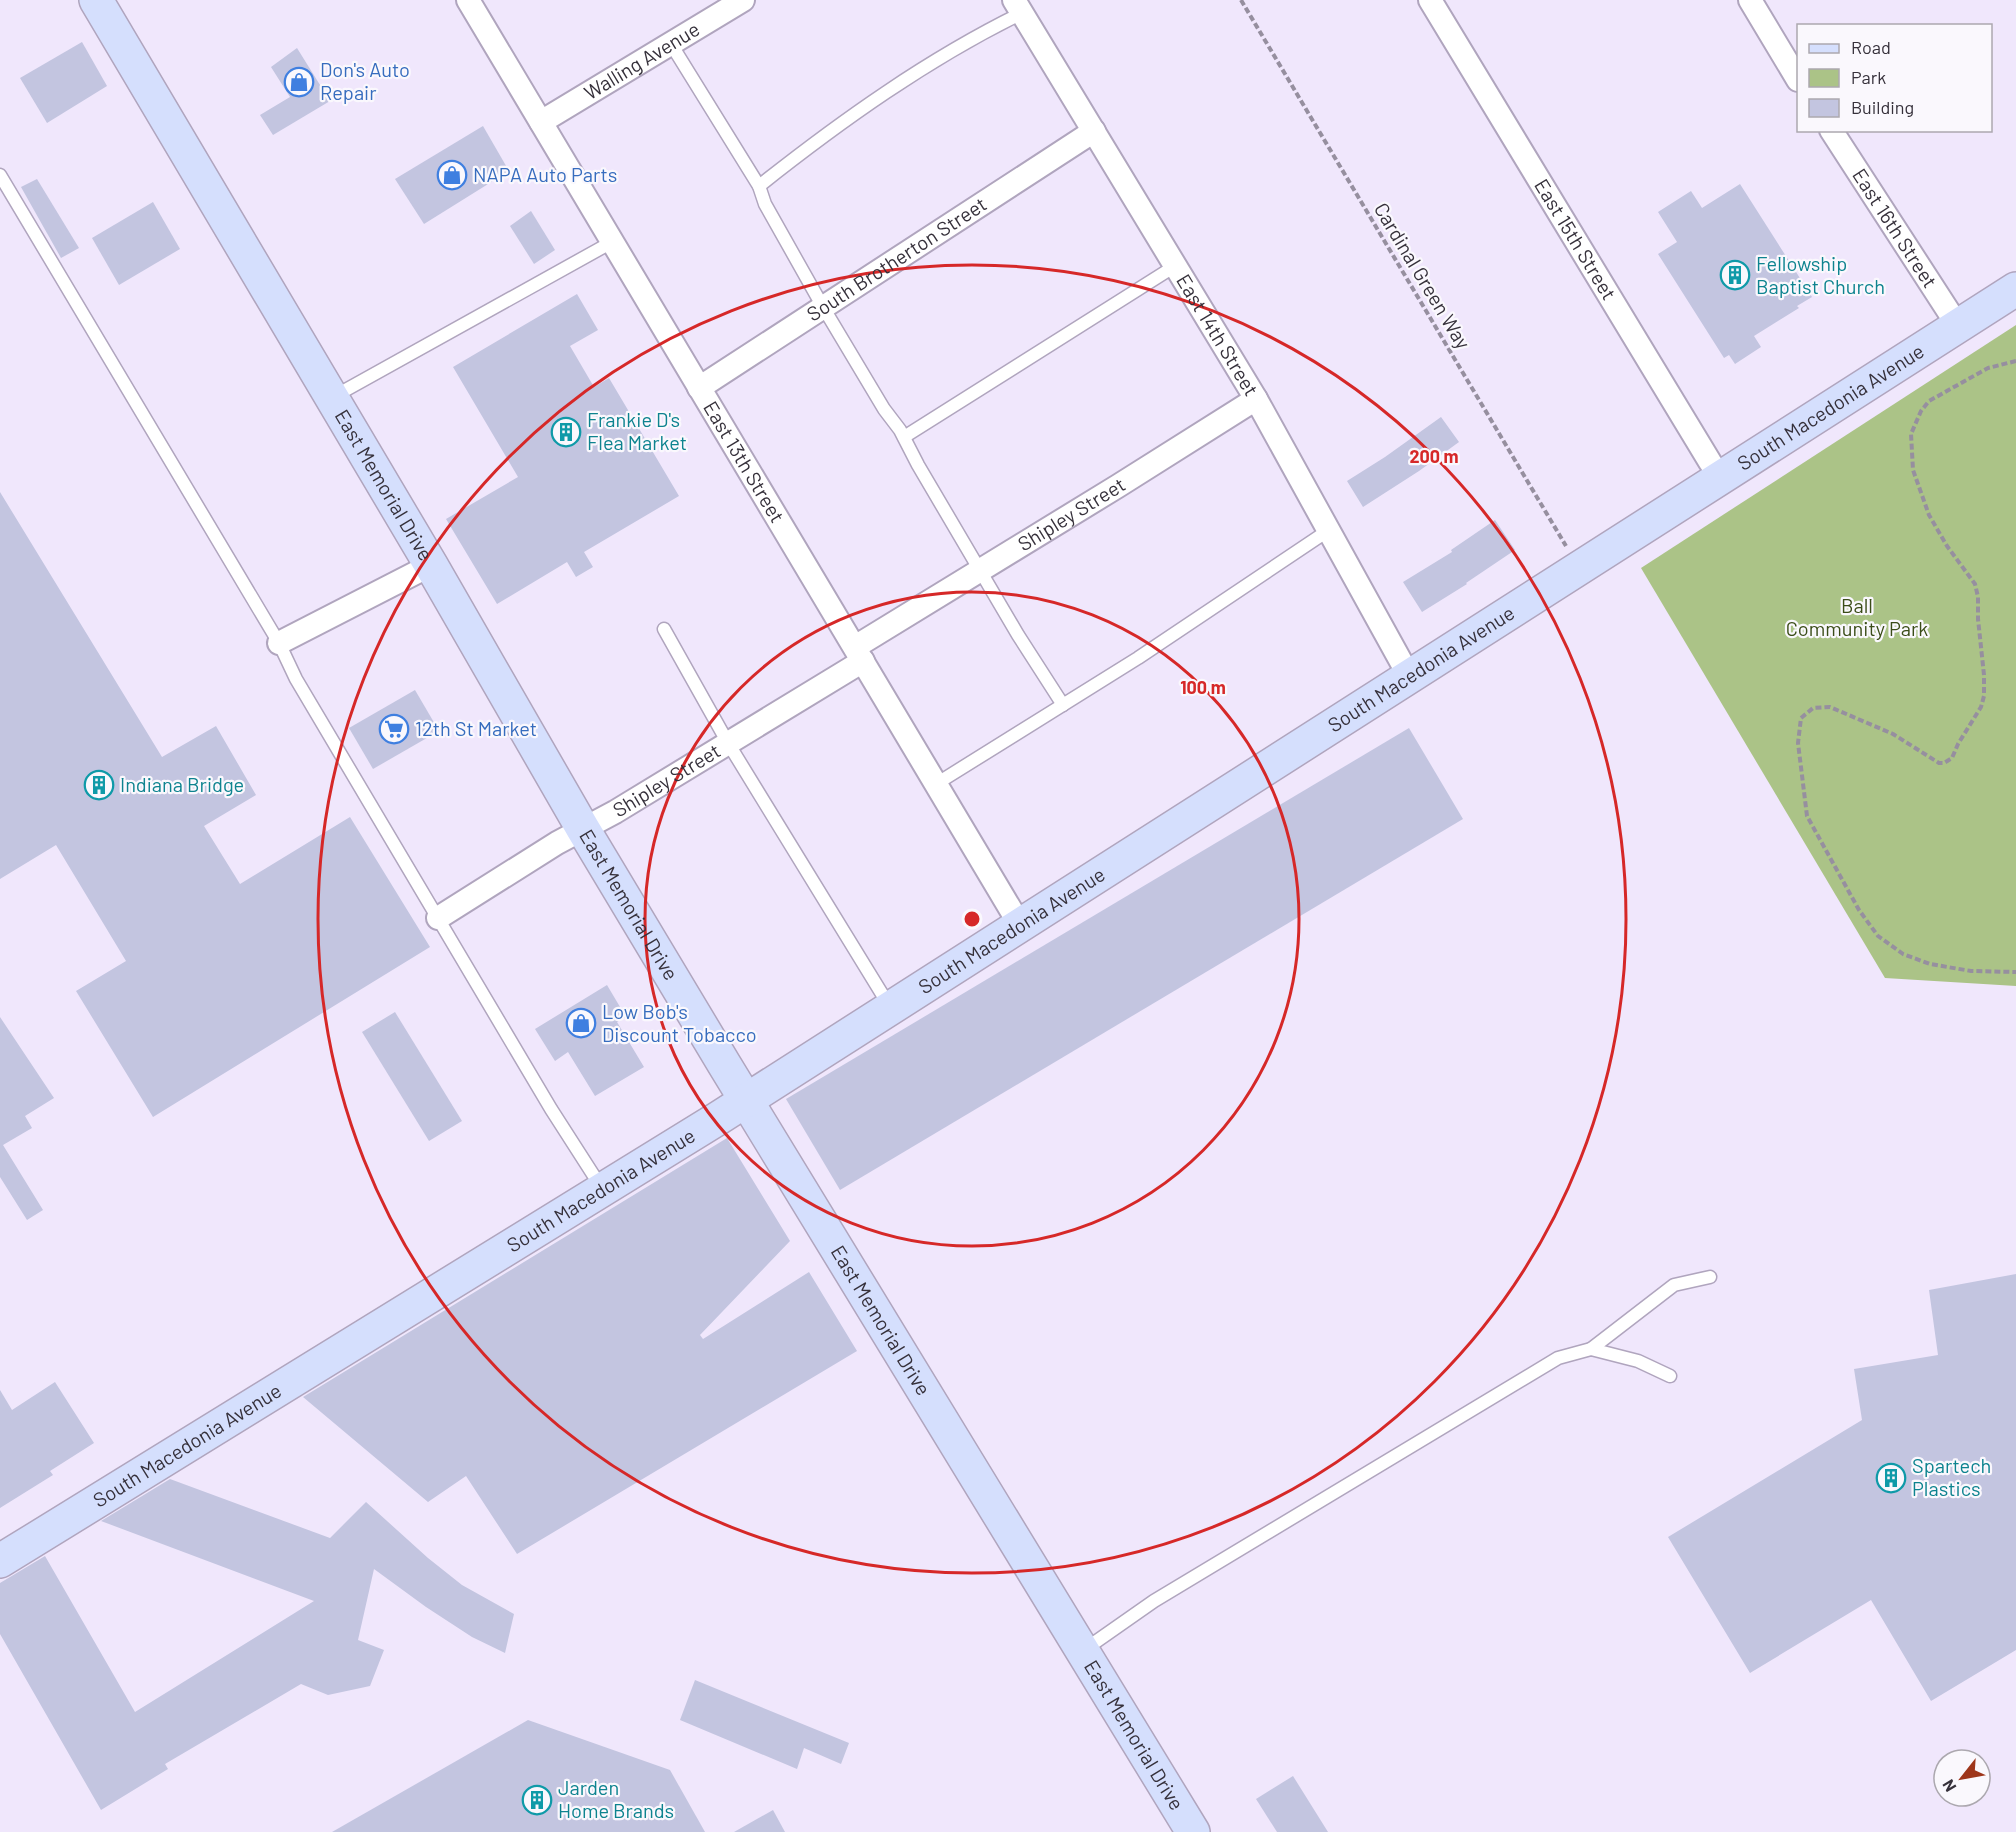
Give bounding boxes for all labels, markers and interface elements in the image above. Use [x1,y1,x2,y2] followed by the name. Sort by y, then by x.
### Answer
[580,16,703,104] street label: Walling Avenue
[1797,24,1992,132] legend
[1851,36,1891,58] text: Road
[320,57,410,104] place label: Don's Auto Repair
[283,66,315,98] shop icon: Don's Auto Repair
[1851,66,1886,88] text: Park
[1851,96,1914,118] text: Building
[436,159,468,191] shop icon: NAPA Auto Parts
[473,162,617,186] place label: NAPA Auto Parts
[1848,164,1943,292] street label: East 16th Street
[1530,174,1622,304] street label: East 15th Street
[802,191,991,326] street label: South Brotherton Street
[1370,198,1476,353] street label: Cardinal Green Way
[1756,251,1885,298] place label: Fellowship Baptist Church
[1719,259,1751,291] building icon: Fellowship Baptist Church
[1172,269,1264,400] street label: East 14th Street
[1733,338,1928,475] street label: South Macedonia Avenue
[699,396,790,527] street label: East 13th Street
[330,405,439,564] street label: East Memorial Drive
[587,407,687,454] place label: Frankie D's Flea Market
[550,416,582,448] building icon: Frankie D's Flea Market
[1409,445,1459,467] text: 200 m
[1013,472,1129,555] street label: Shipley Street
[1786,593,1928,640] park label: Ball Community Park
[1323,600,1518,737] street label: South Macedonia Avenue
[1180,676,1226,698] text: 100 m
[378,713,410,745] supermarket icon: 12th St Market
[415,716,537,740] place label: 12th St Market
[608,738,724,821] street label: Shipley Street
[83,769,115,801] building icon: Indiana Bridge
[120,772,244,796] place label: Indiana Bridge
[575,825,684,984] street label: East Memorial Drive
[913,861,1109,998] street label: South Macedonia Avenue
[962,909,982,929] centre of rings
[602,999,757,1046] place label: Low Bob's Discount Tobacco
[565,1007,597,1039] shop icon: Low Bob's Discount Tobacco
[502,1123,699,1257] street label: South Macedonia Avenue
[827,1241,936,1399] street label: East Memorial Drive
[88,1378,285,1512] street label: South Macedonia Avenue
[1912,1453,1991,1500] place label: Spartech Plastics
[1875,1462,1907,1494] building icon: Spartech Plastics
[1080,1655,1190,1814] street label: East Memorial Drive
[1932,1748,1992,1808] north arrow
[558,1775,674,1822] place label: Jarden Home Brands
[1938,1777,1960,1795] text: N
[521,1784,553,1816] building icon: Jarden Home Brands

